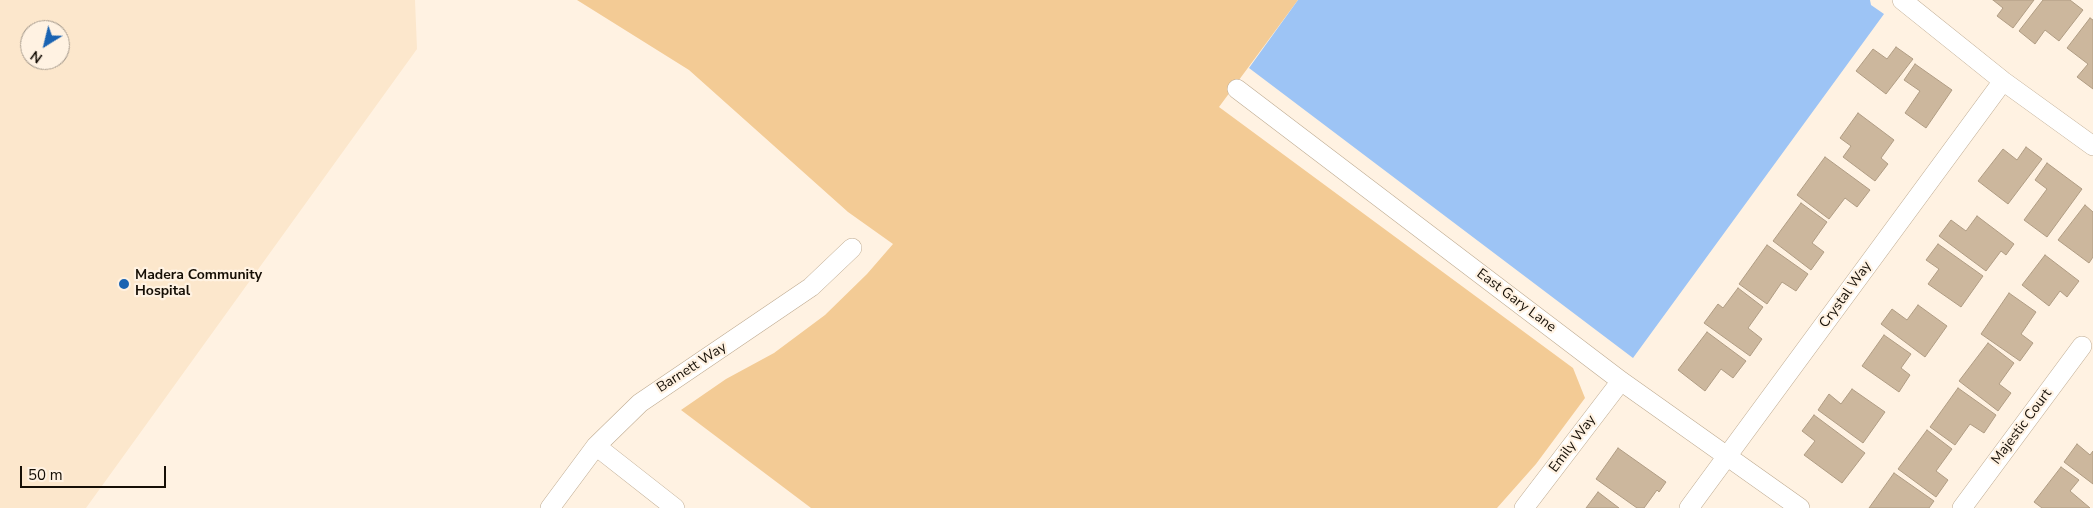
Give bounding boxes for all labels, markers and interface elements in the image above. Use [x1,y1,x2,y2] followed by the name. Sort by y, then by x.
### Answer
[20,20,70,70] north arrow
[27,46,46,68] text: N
[1816,259,1876,331] street label: Crystal Way
[1473,266,1559,336] street label: East Gary Lane
[135,268,262,300] place label: Madera Community Hospital
[117,277,131,291] marker: Madera Community Hospital
[654,339,730,397] street label: Barnett Way
[1988,386,2056,468] street label: Majestic Court
[1546,412,1600,476] street label: Emily Way
[22,456,169,488] scale bar
[28,465,63,485] text: 50 m

